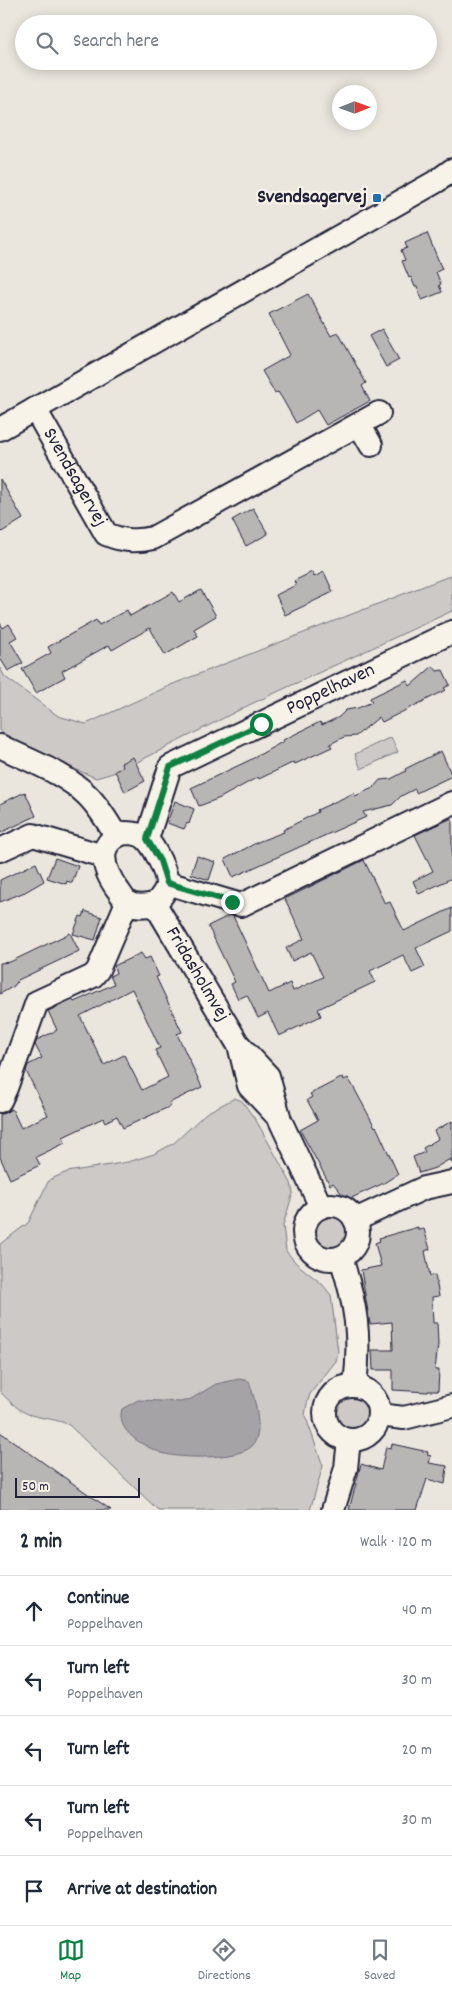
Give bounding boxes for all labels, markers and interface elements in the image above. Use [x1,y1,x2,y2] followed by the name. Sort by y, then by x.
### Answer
[15,15,437,70] search box
[33,29,61,57] icon: search
[73,29,159,56] text: Search here
[332,85,377,130] north arrow
[257,184,367,212] place label: Svendsagervej
[371,192,383,204] marker: Svendsagervej
[35,423,113,532] street label: Svendsagervej
[282,657,380,723] street label: Poppelhaven
[250,713,273,736] route start
[221,891,244,914] route end
[158,922,236,1027] street label: Fridasholmvej
[15,1475,140,1498] scale bar
[22,1477,49,1497] text: 50 m
[20,1528,62,1558] text: 2 min
[360,1531,432,1554] text: Walk · 120 m
[67,1586,129,1613] text: Continue
[20,1597,48,1625] icon: ahead
[402,1599,432,1622] text: 40 m
[67,1613,143,1636] text: Poppelhaven
[67,1656,130,1683] text: Turn left
[20,1667,48,1695] icon: left
[402,1669,432,1692] text: 30 m
[67,1683,143,1706] text: Poppelhaven
[20,1737,48,1765] icon: left
[67,1737,130,1764] text: Turn left
[402,1739,432,1762] text: 20 m
[67,1796,130,1823] text: Turn left
[20,1807,48,1835] icon: left
[402,1809,432,1832] text: 30 m
[67,1823,143,1846] text: Poppelhaven
[20,1877,48,1905] icon: arrive
[67,1877,217,1904] text: Arrive at destination
[57,1936,85,1986] tab: Map
[198,1936,251,1986] tab: Directions
[364,1936,395,1986] tab: Saved

